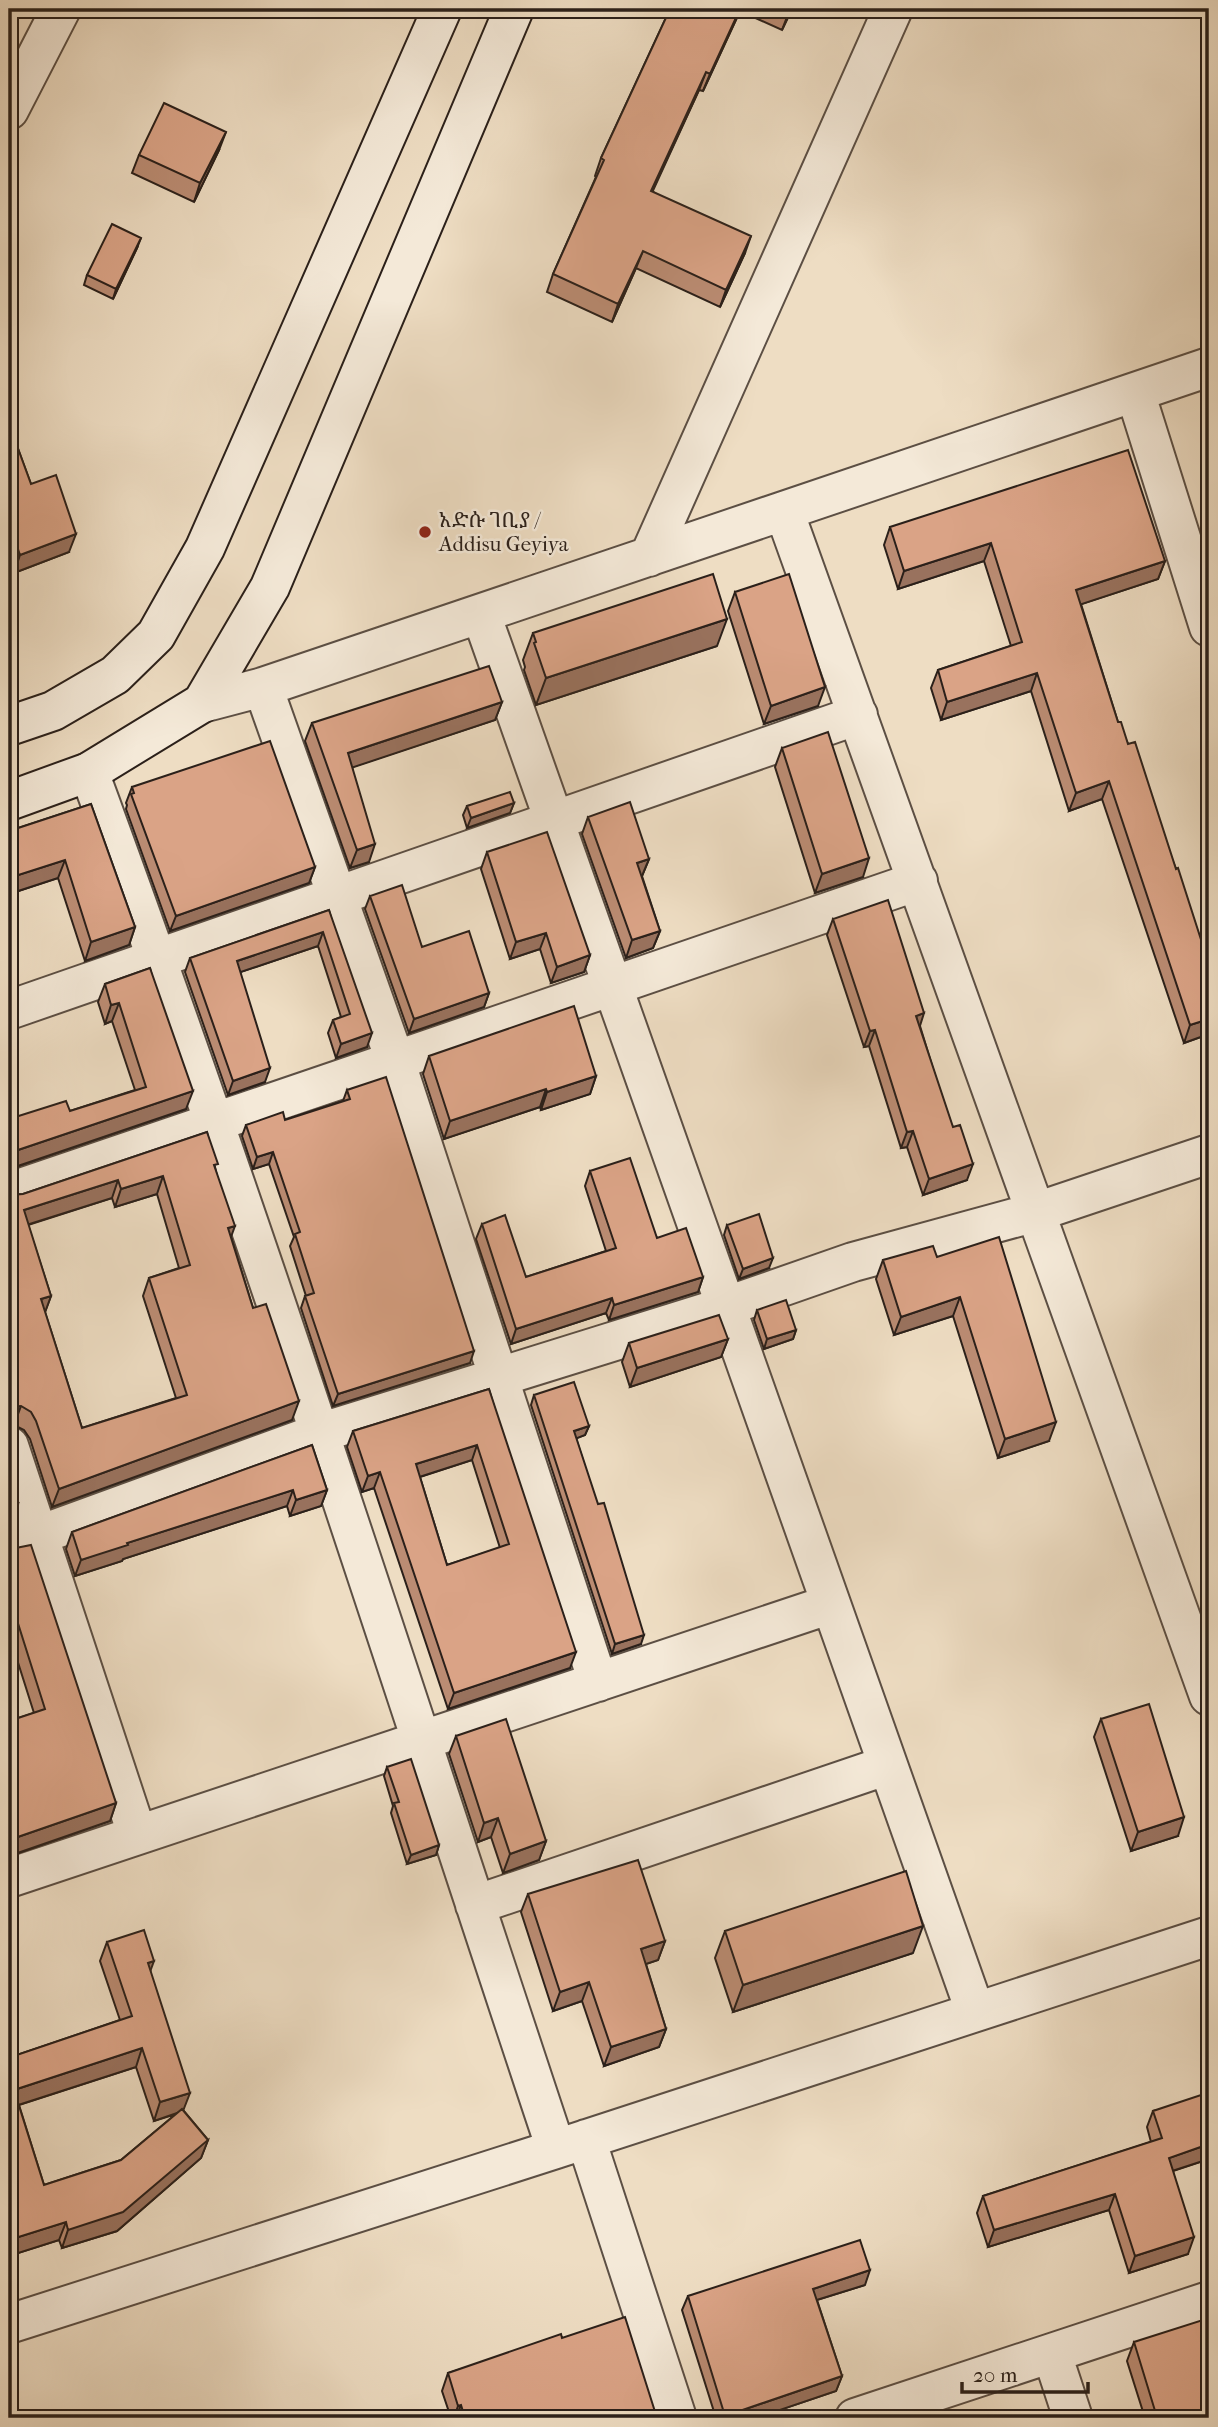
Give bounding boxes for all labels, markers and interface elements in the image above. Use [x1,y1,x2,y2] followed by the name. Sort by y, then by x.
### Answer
[438,508,569,556] place label: አድሱ ገቢያ / Addisu Geyiya
[417,524,433,540] marker: አድሱ ገቢያ / Addisu Geyiya
[962,2350,1088,2394] scale bar
[973,2363,1018,2387] text: 20 m

